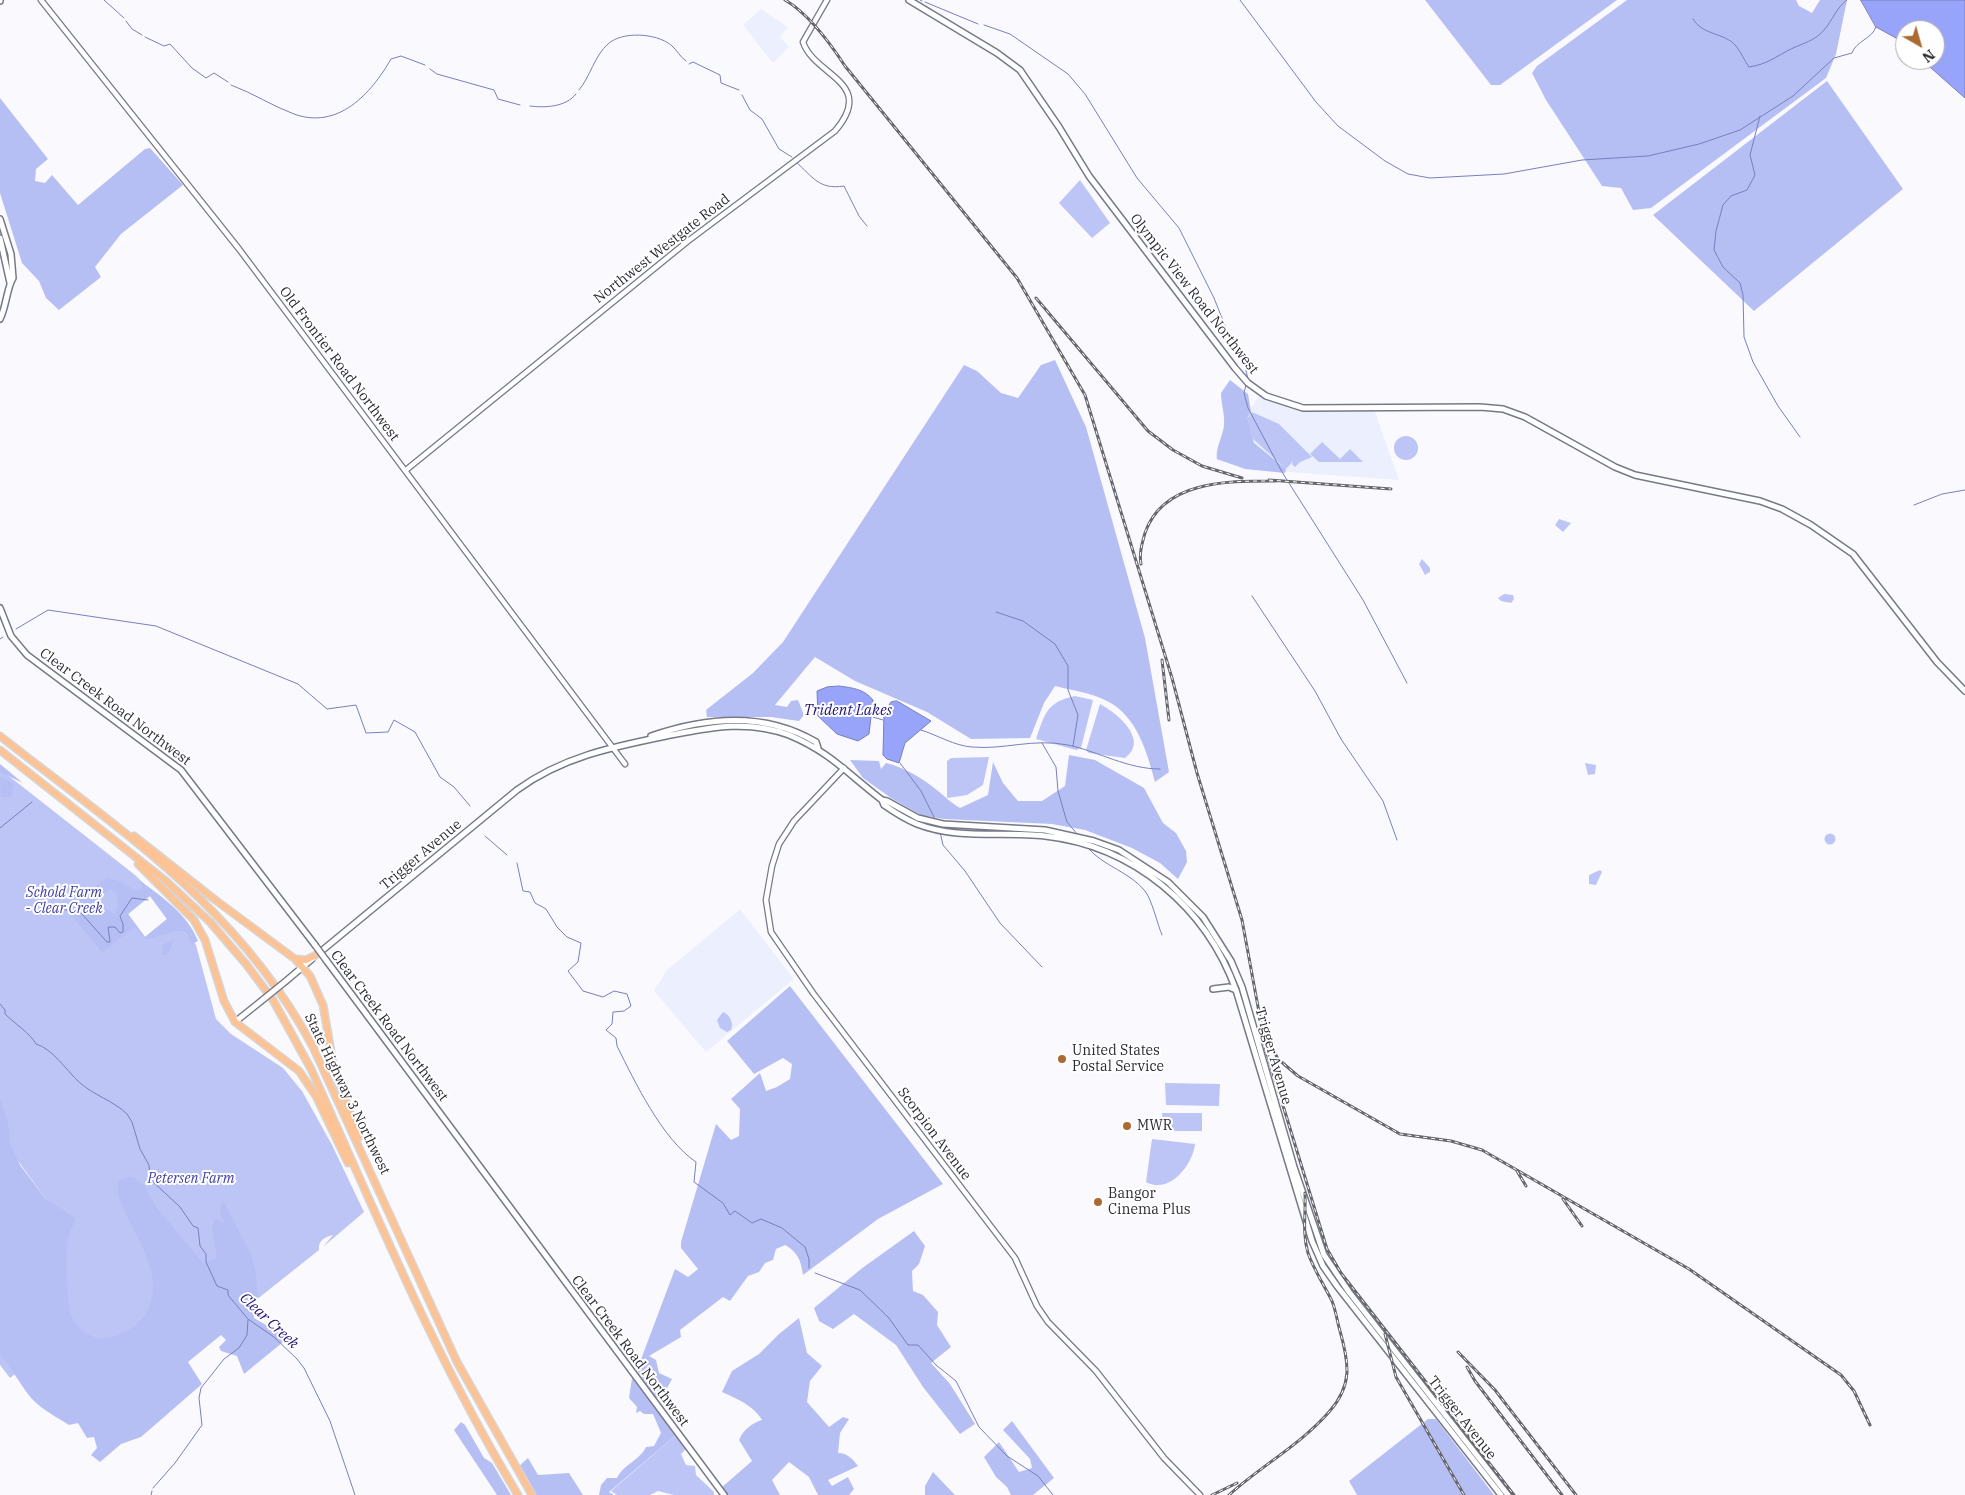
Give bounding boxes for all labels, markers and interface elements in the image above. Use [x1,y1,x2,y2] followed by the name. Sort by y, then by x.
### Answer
[1895,20,1945,70] north arrow
[1919,46,1939,67] text: N
[591,191,733,307] street label: Northwest Westgate Road
[1126,211,1262,377] street label: Olympic View Road Northwest
[275,283,403,445] street label: Old Frontier Road Northwest
[36,645,194,769] street label: Clear Creek Road Northwest
[804,702,892,720] water label: Trident Lakes
[377,816,465,894] street label: Trigger Avenue
[25,885,103,918] park label: Schold Farm - Clear Creek
[327,947,451,1105] street label: Clear Creek Road Northwest
[1251,1005,1295,1107] street label: Trigger Avenue
[301,1011,393,1177] street label: State Highway 3 Northwest
[1072,1043,1164,1076] place label: United States Postal Service
[1056,1053,1068,1065] marker: United States Postal Service
[894,1084,974,1184] street label: Scorpion Avenue
[1137,1118,1172,1134] place label: MWR
[1121,1120,1133,1132] marker: MWR
[148,1171,234,1187] park label: Petersen Farm
[1108,1186,1191,1218] place label: Bangor Cinema Plus
[1092,1196,1104,1208] marker: Bangor Cinema Plus
[568,1272,692,1430] street label: Clear Creek Road Northwest
[236,1289,302,1353] water label: Clear Creek
[1424,1373,1500,1463] street label: Trigger Avenue

